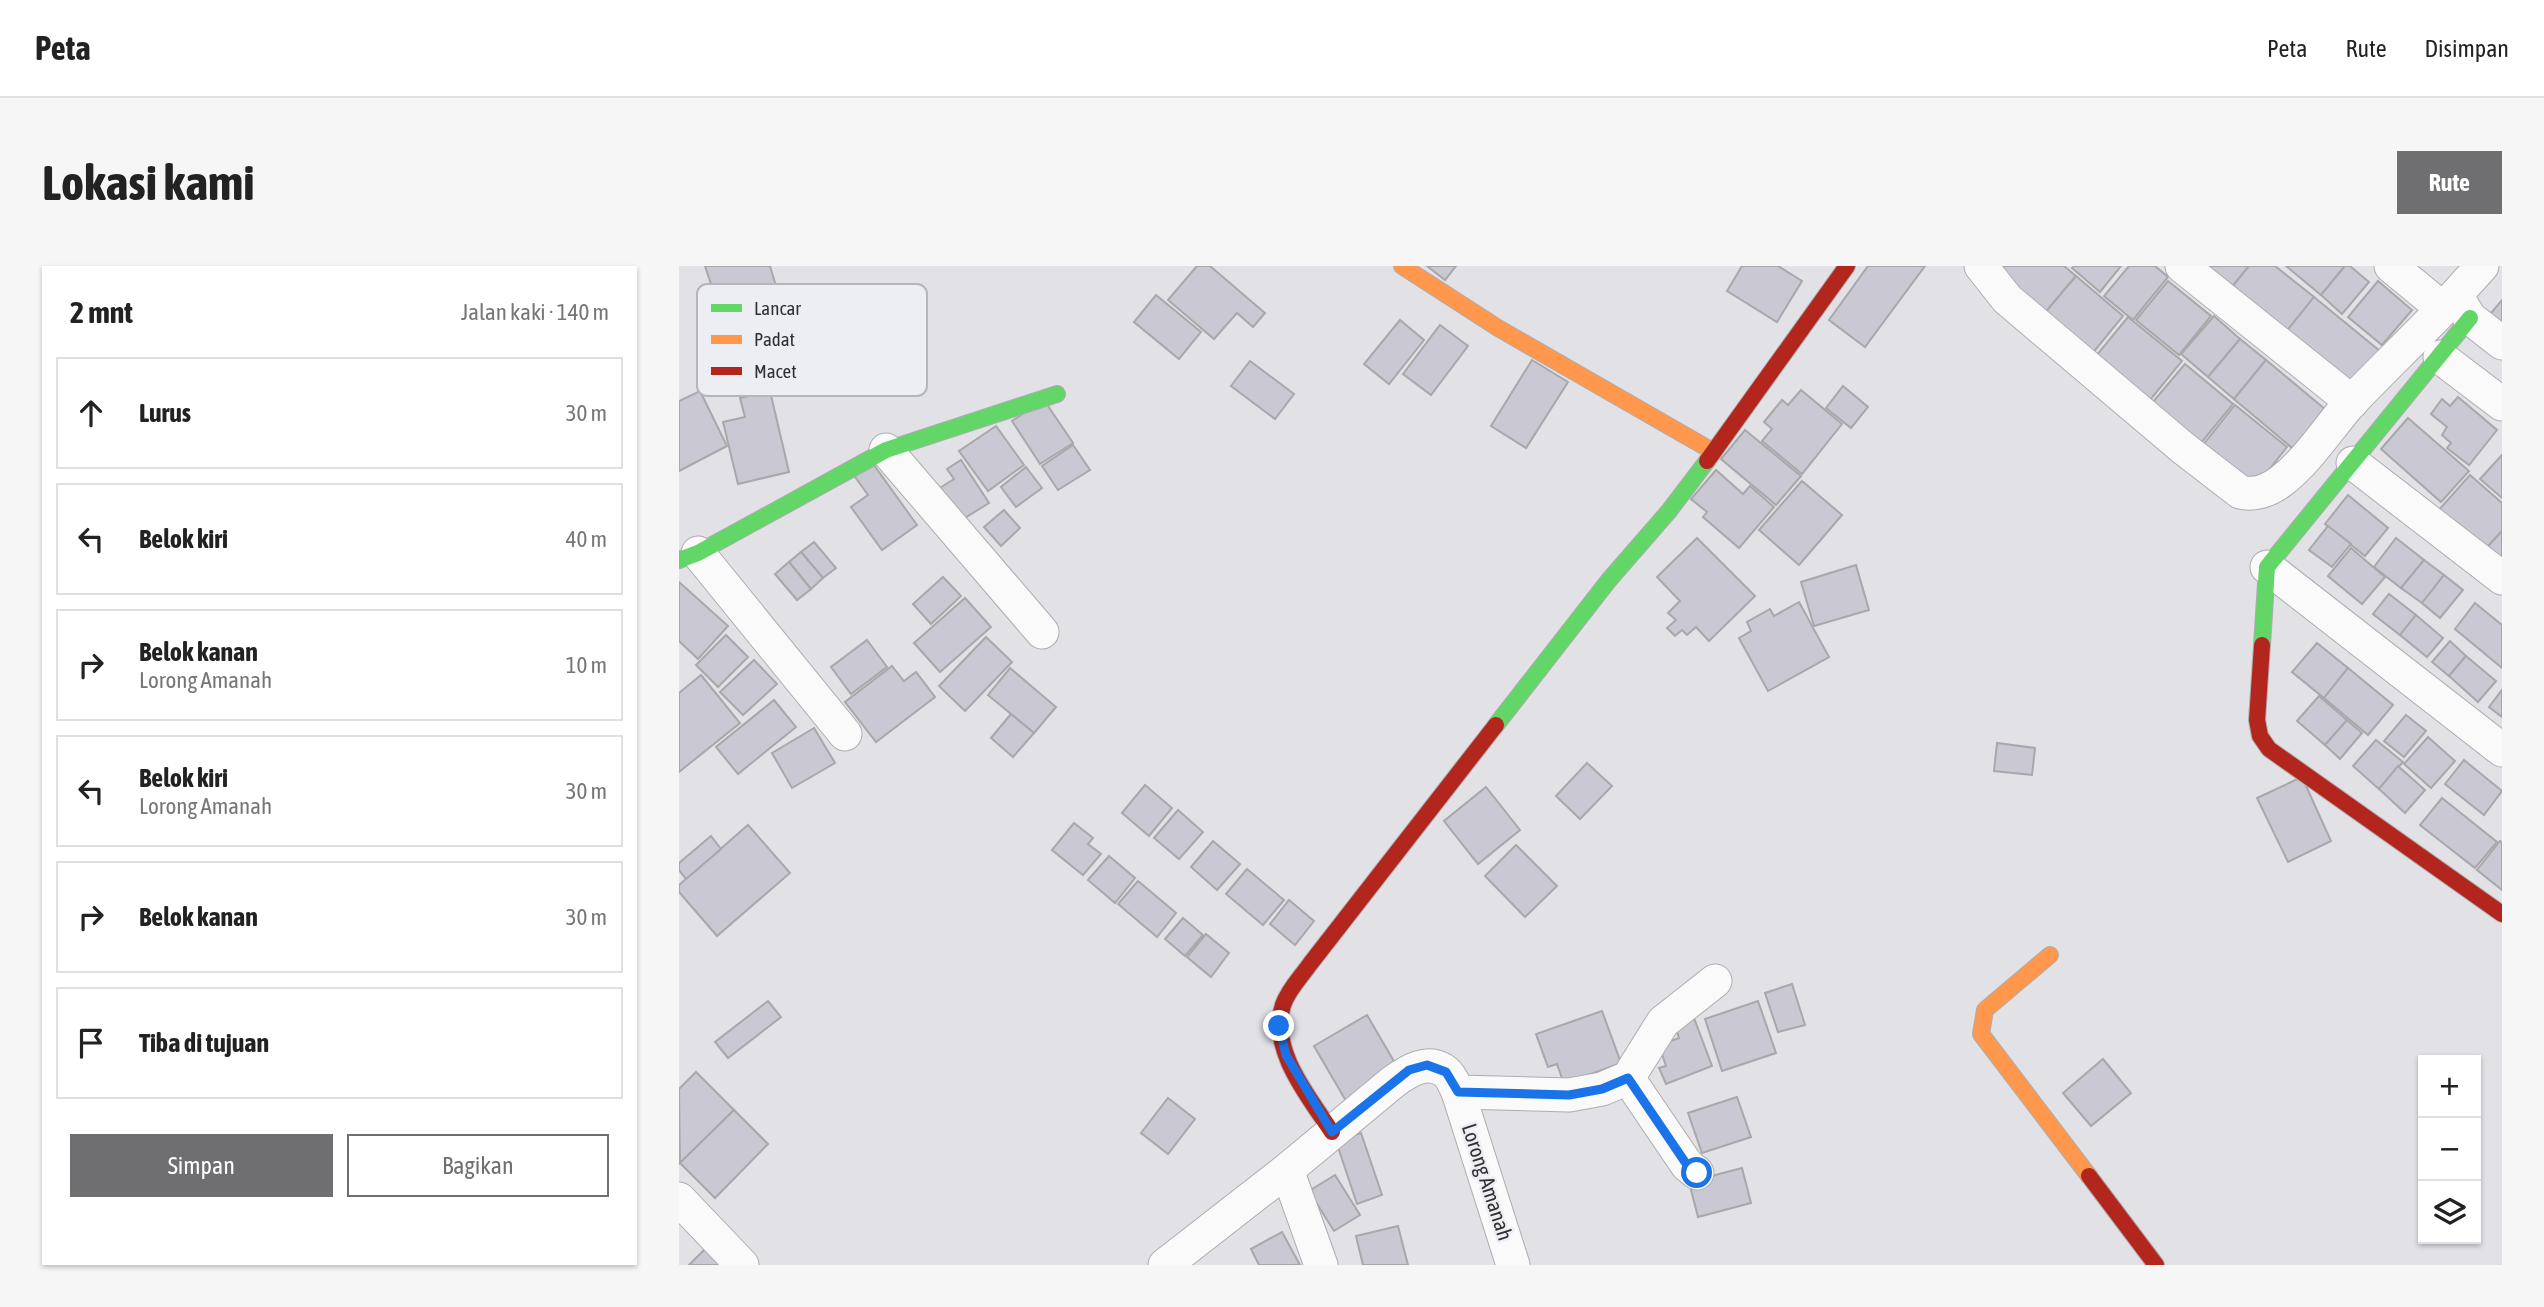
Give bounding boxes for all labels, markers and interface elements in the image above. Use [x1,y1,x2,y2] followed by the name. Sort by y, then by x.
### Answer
[35,29,91,67] text: Peta
[2267,35,2307,62] text: Peta
[2345,35,2387,62] text: Rute
[2425,35,2509,62] text: Disimpan
[2397,151,2502,214] button: Rute
[42,154,255,210] text: Lokasi kami
[697,284,927,396] legend
[70,295,133,329] text: 2 mnt
[754,297,801,319] text: Lancar
[461,299,609,325] text: Jalan kaki · 140 m
[754,328,795,350] text: Padat
[754,360,797,382] text: Macet
[72,394,110,432] icon: ahead
[139,398,191,428] text: Lurus
[566,400,607,426] text: 30 m
[72,520,110,558] icon: left
[139,524,228,554] text: Belok kiri
[566,526,607,552] text: 40 m
[139,637,258,667] text: Belok kanan
[72,646,110,684] icon: right
[566,652,607,678] text: 10 m
[139,667,272,693] text: Lorong Amanah
[139,763,228,793] text: Belok kiri
[72,772,110,810] icon: left
[566,778,607,804] text: 30 m
[139,793,272,819] text: Lorong Amanah
[72,898,110,936] icon: right
[139,902,258,932] text: Belok kanan
[566,904,607,930] text: 30 m
[1263,1010,1294,1041] route end
[72,1024,110,1062] icon: arrive
[139,1028,269,1058] text: Tiba di tujuan
[2418,1055,2481,1244] map controls
[2418,1055,2481,1118] button: +
[2418,1118,2481,1181] button: −
[1458,1120,1518,1243] street label: Lorong Amanah
[70,1134,333,1197] button: Simpan
[347,1134,609,1197] button: Bagikan
[1681,1157,1712,1188] route start
[2418,1181,2481,1244] button: layers

